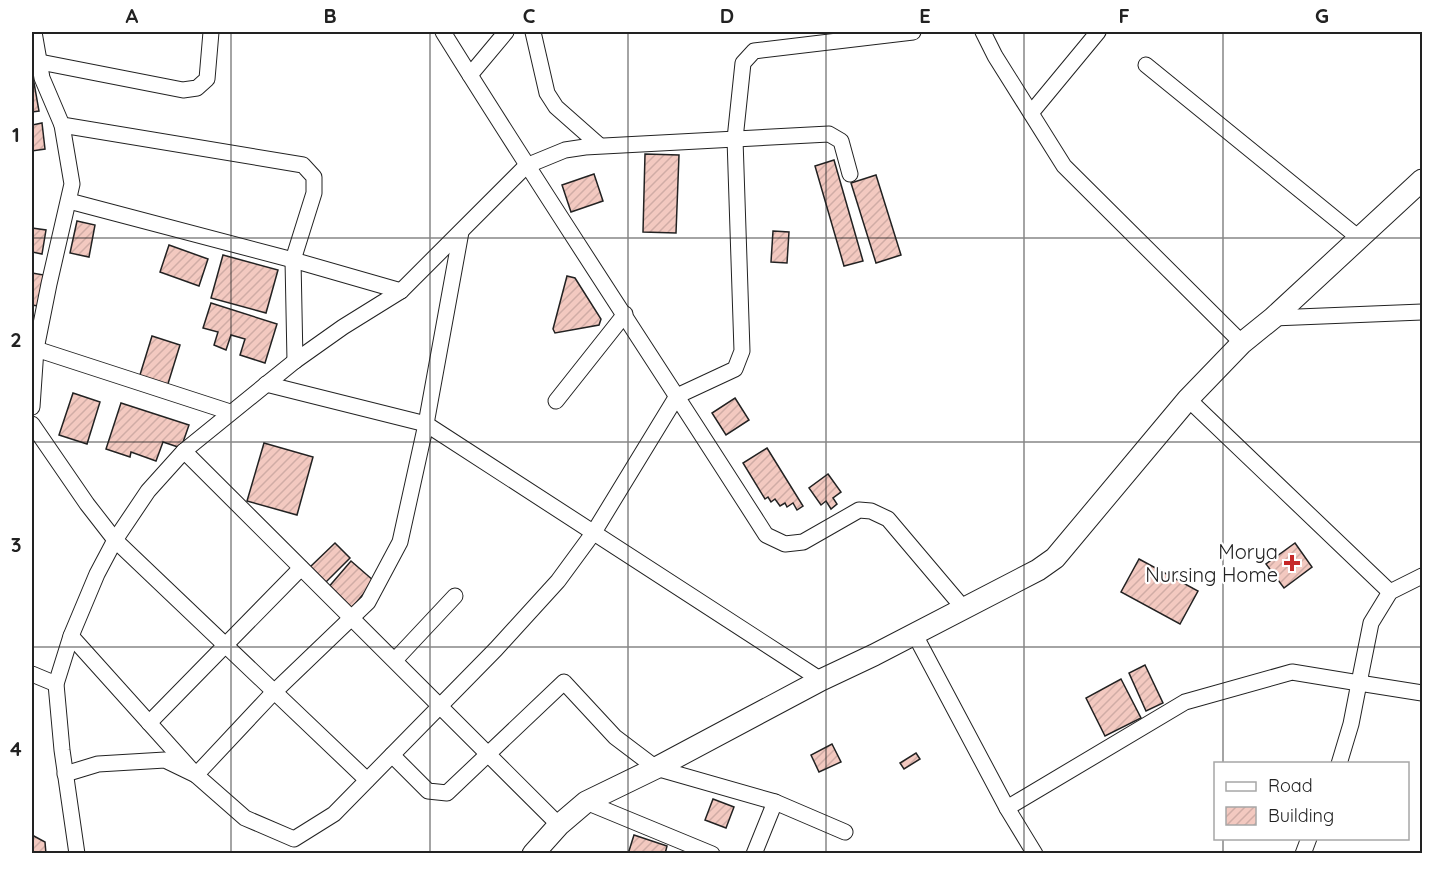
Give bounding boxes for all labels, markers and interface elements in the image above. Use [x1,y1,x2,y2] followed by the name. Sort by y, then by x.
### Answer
[126,3,139,28] text: A
[323,3,337,28] text: B
[523,3,536,28] text: C
[720,3,734,28] text: D
[919,3,931,28] text: E
[1118,3,1130,28] text: F
[1315,3,1329,28] text: G
[12,122,20,147] text: 1
[10,327,22,352] text: 2
[11,532,21,557] text: 3
[1145,539,1278,587] place label: Morya Nursing Home
[1283,554,1301,572] marker: Morya Nursing Home
[10,736,22,761] text: 4
[1214,762,1409,840] legend
[1268,774,1313,797] text: Road
[1268,804,1334,827] text: Building

